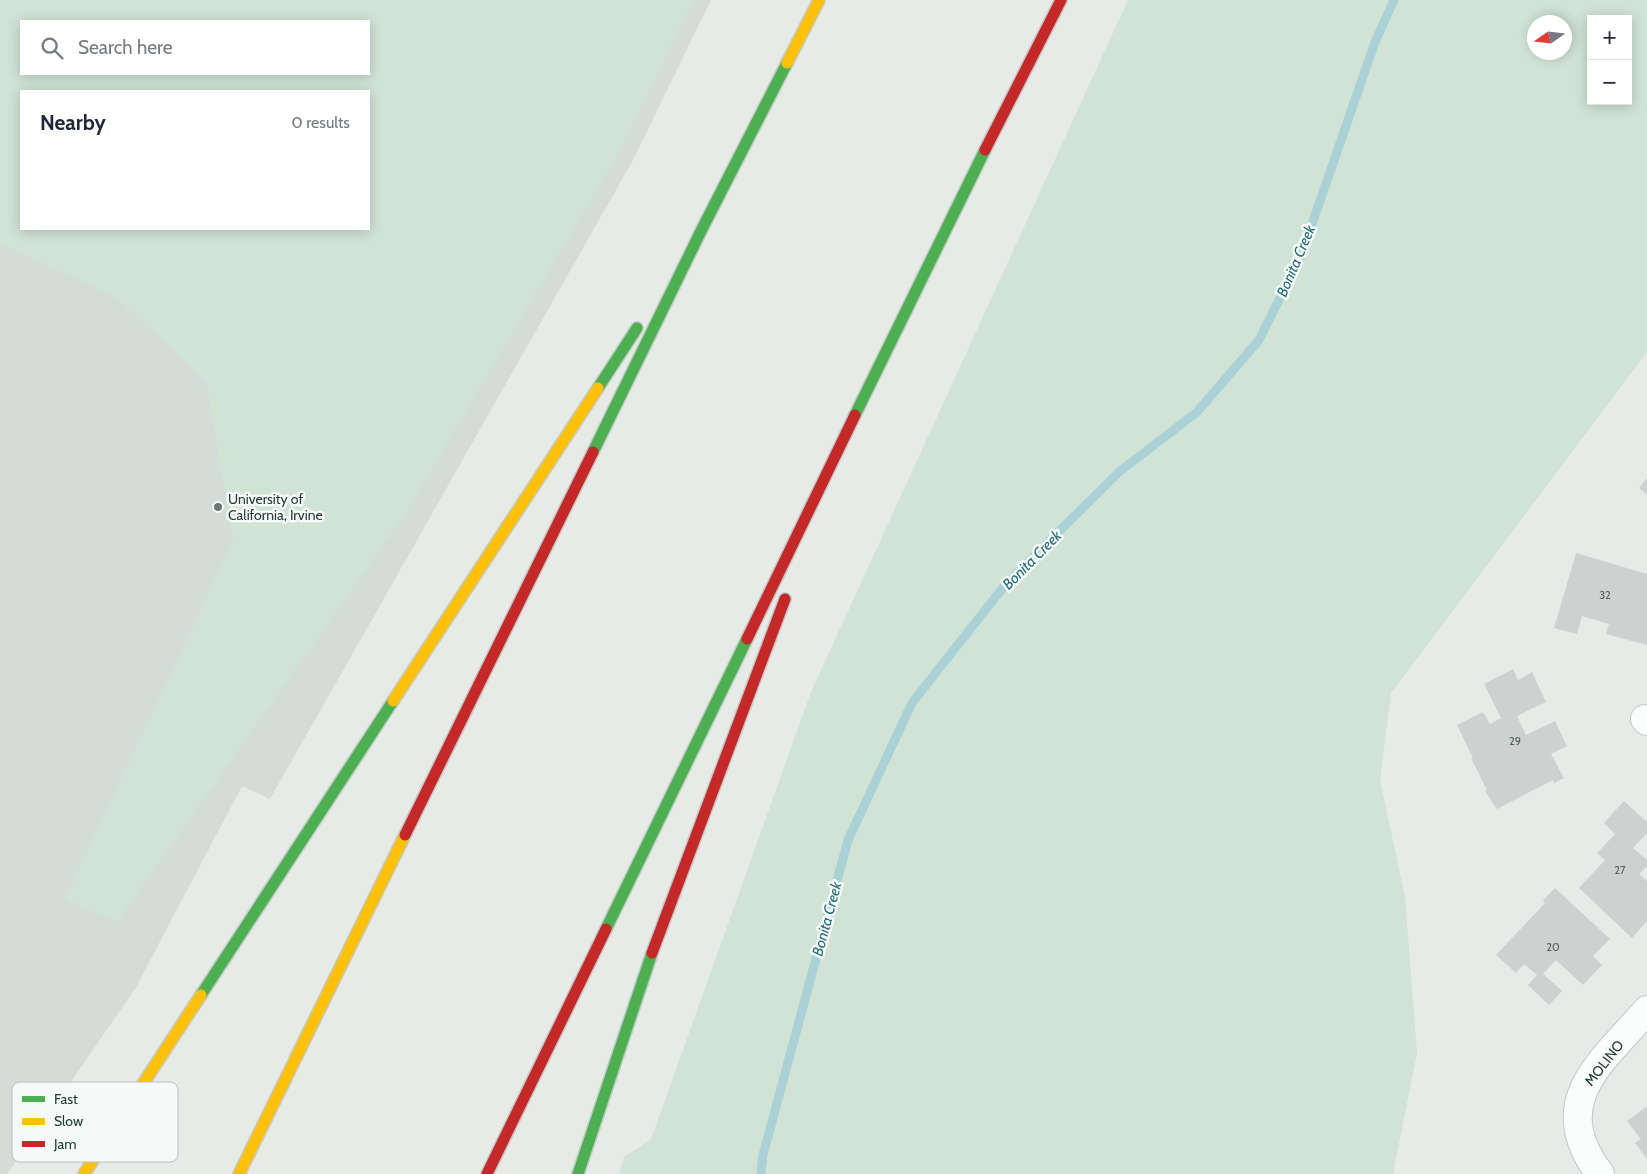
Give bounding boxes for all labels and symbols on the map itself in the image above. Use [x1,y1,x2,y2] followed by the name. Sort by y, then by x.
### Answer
[1527,15,1572,60] north arrow
[1273,222,1319,299] water label: Bonita Creek
[228,490,323,524] place label: University of California, Irvine
[212,501,224,513] marker: University of California, Irvine
[999,526,1066,593] water label: Bonita Creek
[1599,588,1611,602] house number: 32
[1509,734,1521,748] house number: 29
[1614,863,1626,877] house number: 27
[808,879,846,958] water label: Bonita Creek
[1546,940,1560,954] house number: 20
[1580,1036,1628,1090] street label: MOLINO
[12,1082,178,1162] legend
[54,1090,78,1108] text: Fast
[54,1112,83,1130] text: Slow
[53,1135,76,1153] text: Jam

